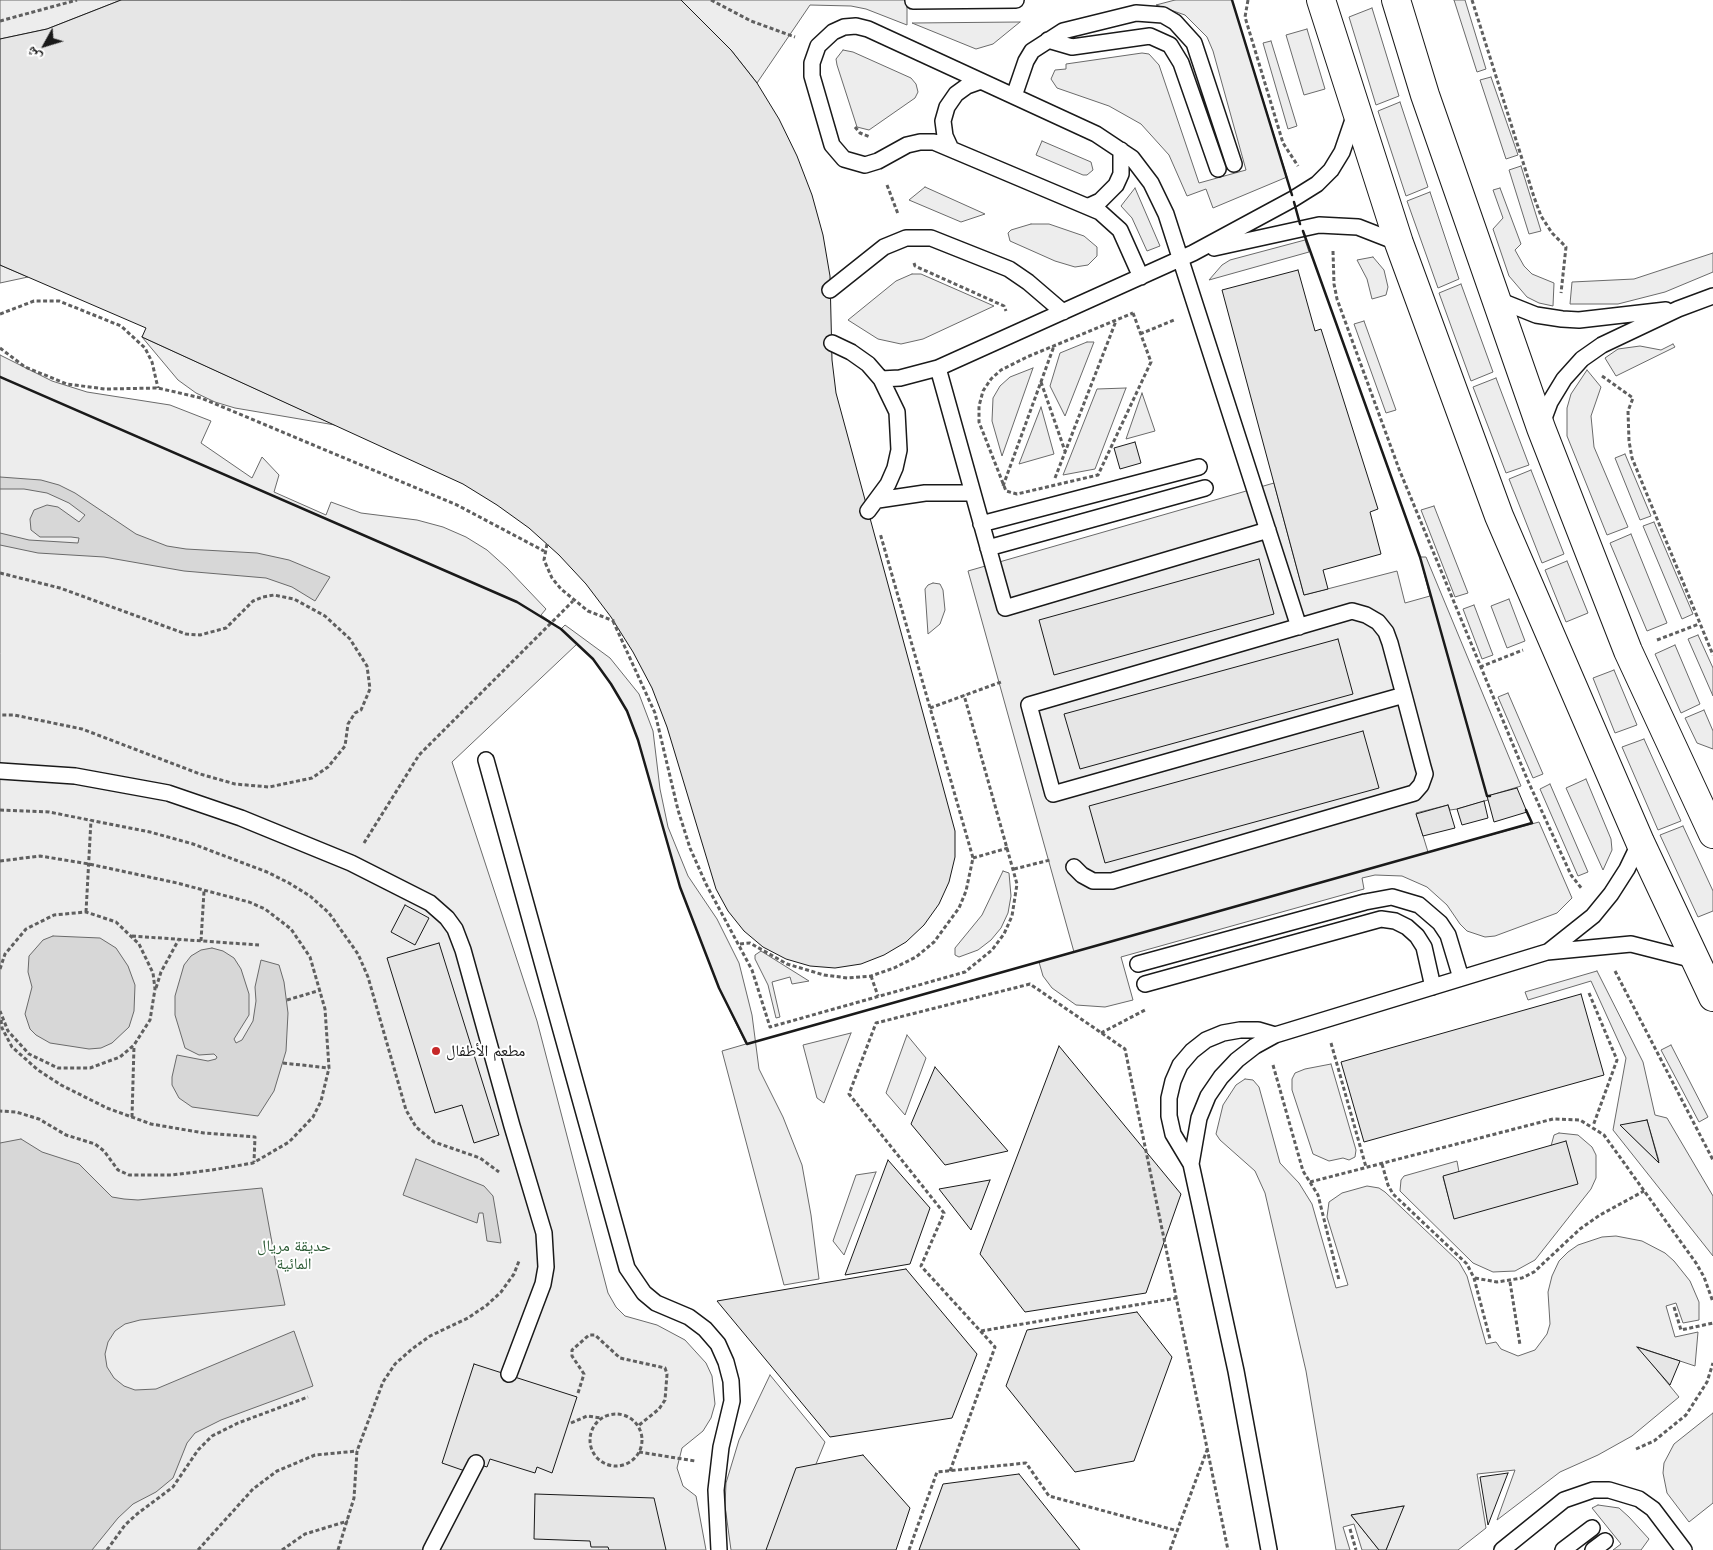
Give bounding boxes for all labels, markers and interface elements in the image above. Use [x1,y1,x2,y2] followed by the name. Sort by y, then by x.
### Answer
[20,20,70,70] north arrow
[22,44,44,66] text: ش
[446,1041,525,1061] place label: مطعم الأطفال
[430,1045,442,1057] marker: مطعم الأطفال
[257,1236,331,1274] park label: حديقة مريال المائية

